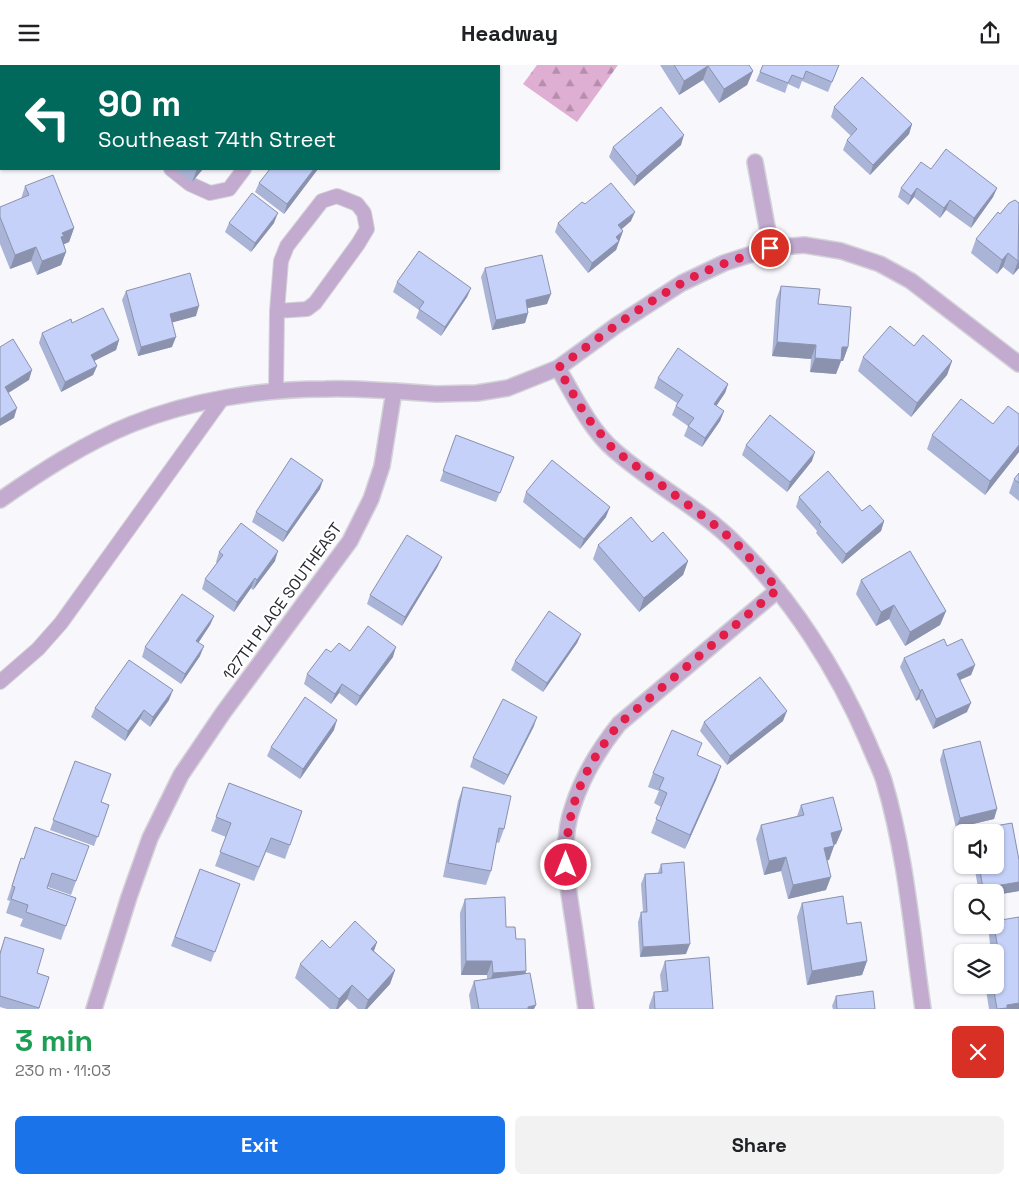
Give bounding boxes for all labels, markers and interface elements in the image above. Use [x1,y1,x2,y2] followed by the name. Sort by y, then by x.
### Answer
[15,19,43,47] icon: menu
[461,19,558,47] text: Headway
[976,19,1004,47] icon: share
[98,82,181,126] text: 90 m
[15,85,80,150] icon: left
[98,125,336,153] text: Southeast 74th Street
[749,227,791,269] pin
[756,234,784,262] icon: arrive
[218,518,347,684] street label: 127TH PLACE SOUTHEAST
[954,824,1004,994] map controls
[954,824,1004,874] button: sound
[539,838,591,890] position arrow
[954,884,1004,934] button: search
[954,944,1004,994] button: layers
[15,1021,93,1060] text: 3 min
[952,1026,1004,1078] button: close
[15,1060,111,1081] text: 230 m · 11:03
[15,1116,505,1174] button: Exit
[515,1116,1004,1174] button: Share

